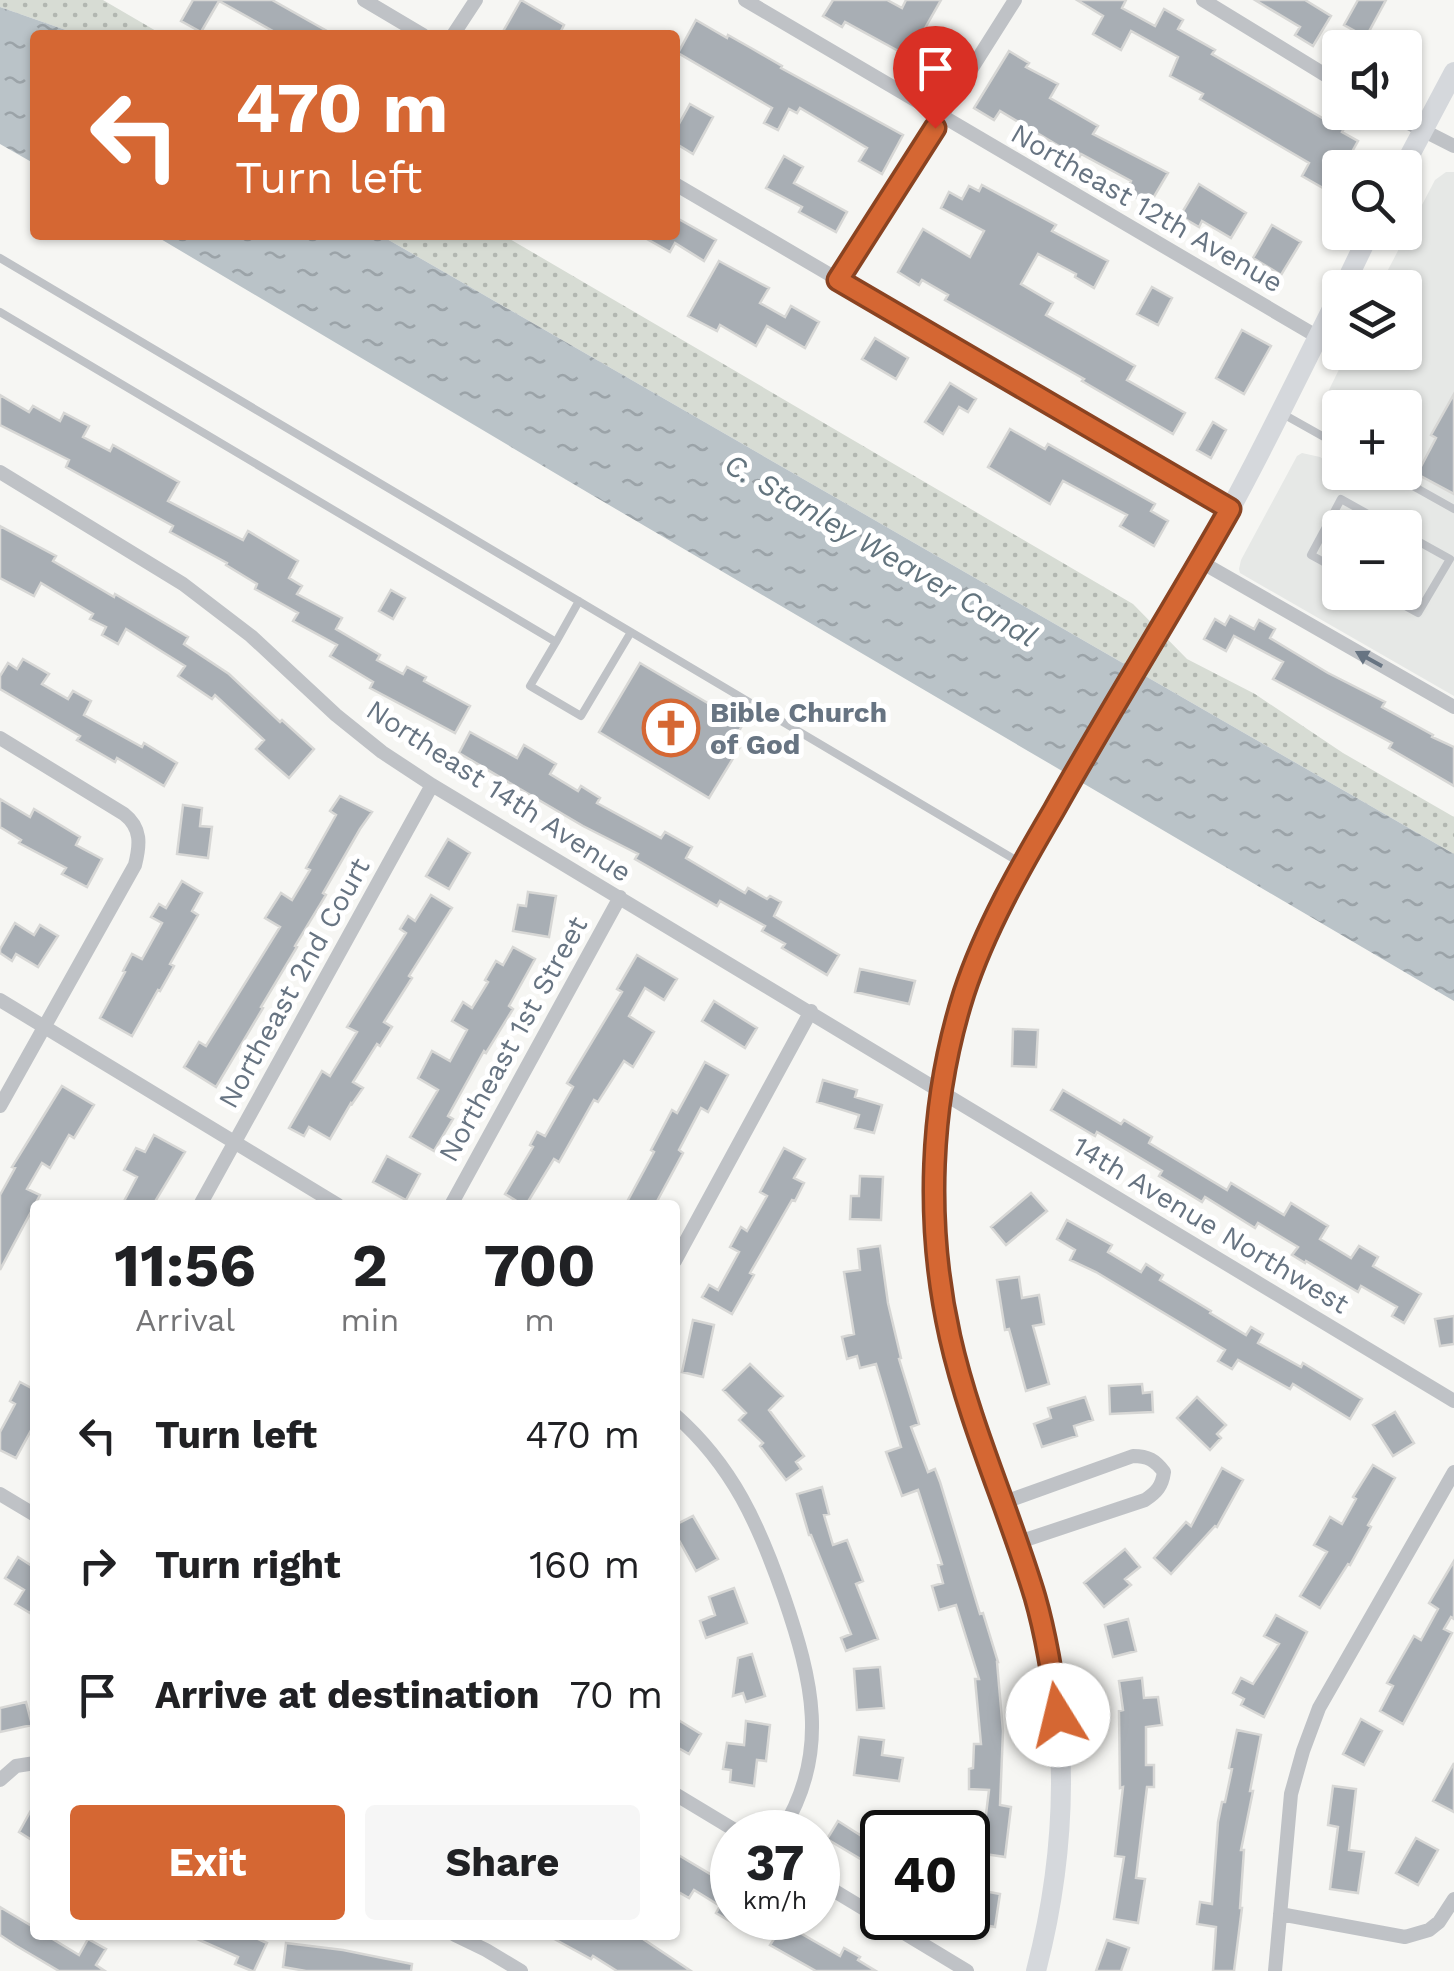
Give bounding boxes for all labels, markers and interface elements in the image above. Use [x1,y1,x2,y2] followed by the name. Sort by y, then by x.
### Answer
[893,26,978,129] pin
[1322,30,1422,610] map controls
[1322,30,1422,130] button: sound
[908,41,963,96] icon: arrive
[235,67,448,149] text: 470 m
[70,70,200,200] icon: left
[1005,117,1289,299] street label: Northeast 12th Avenue
[1322,150,1422,250] button: search
[235,151,422,204] text: Turn left
[1322,270,1422,370] button: layers
[1322,390,1422,490] button: +
[719,446,1043,654] water label: C. Stanley Weaver Canal
[1322,510,1422,610] button: −
[1355,650,1383,668] one-way arrow
[361,693,637,889] street label: Northeast 14th Avenue
[710,696,887,761] place label: Bible Church of God
[641,698,701,758] church icon: Bible Church of God
[211,852,377,1114] street label: Northeast 2nd Court
[432,910,594,1167] street label: Northeast 1st Street
[1067,1129,1355,1321] street label: 14th Avenue Northwest
[114,1230,256,1301] text: 11:56
[352,1230,388,1301] text: 2
[484,1230,596,1301] text: 700
[135,1301,235,1339] text: Arrival
[340,1301,399,1339] text: min
[524,1301,555,1339] text: m
[70,1408,125,1463] icon: left
[155,1413,317,1457] text: Turn left
[525,1413,640,1457] text: 470 m
[70,1538,125,1593] icon: right
[155,1543,341,1587] text: Turn right
[529,1543,640,1587] text: 160 m
[1006,1663,1110,1767] position arrow
[70,1668,125,1723] icon: arrive
[155,1673,540,1717] text: Arrive at destination
[570,1673,663,1717] text: 70 m
[70,1805,345,1920] button: Exit
[365,1805,640,1920] button: Share
[860,1810,990,1940] speed limit sign: 40
[746,1833,804,1892] text: 37
[743,1886,807,1915] text: km/h

